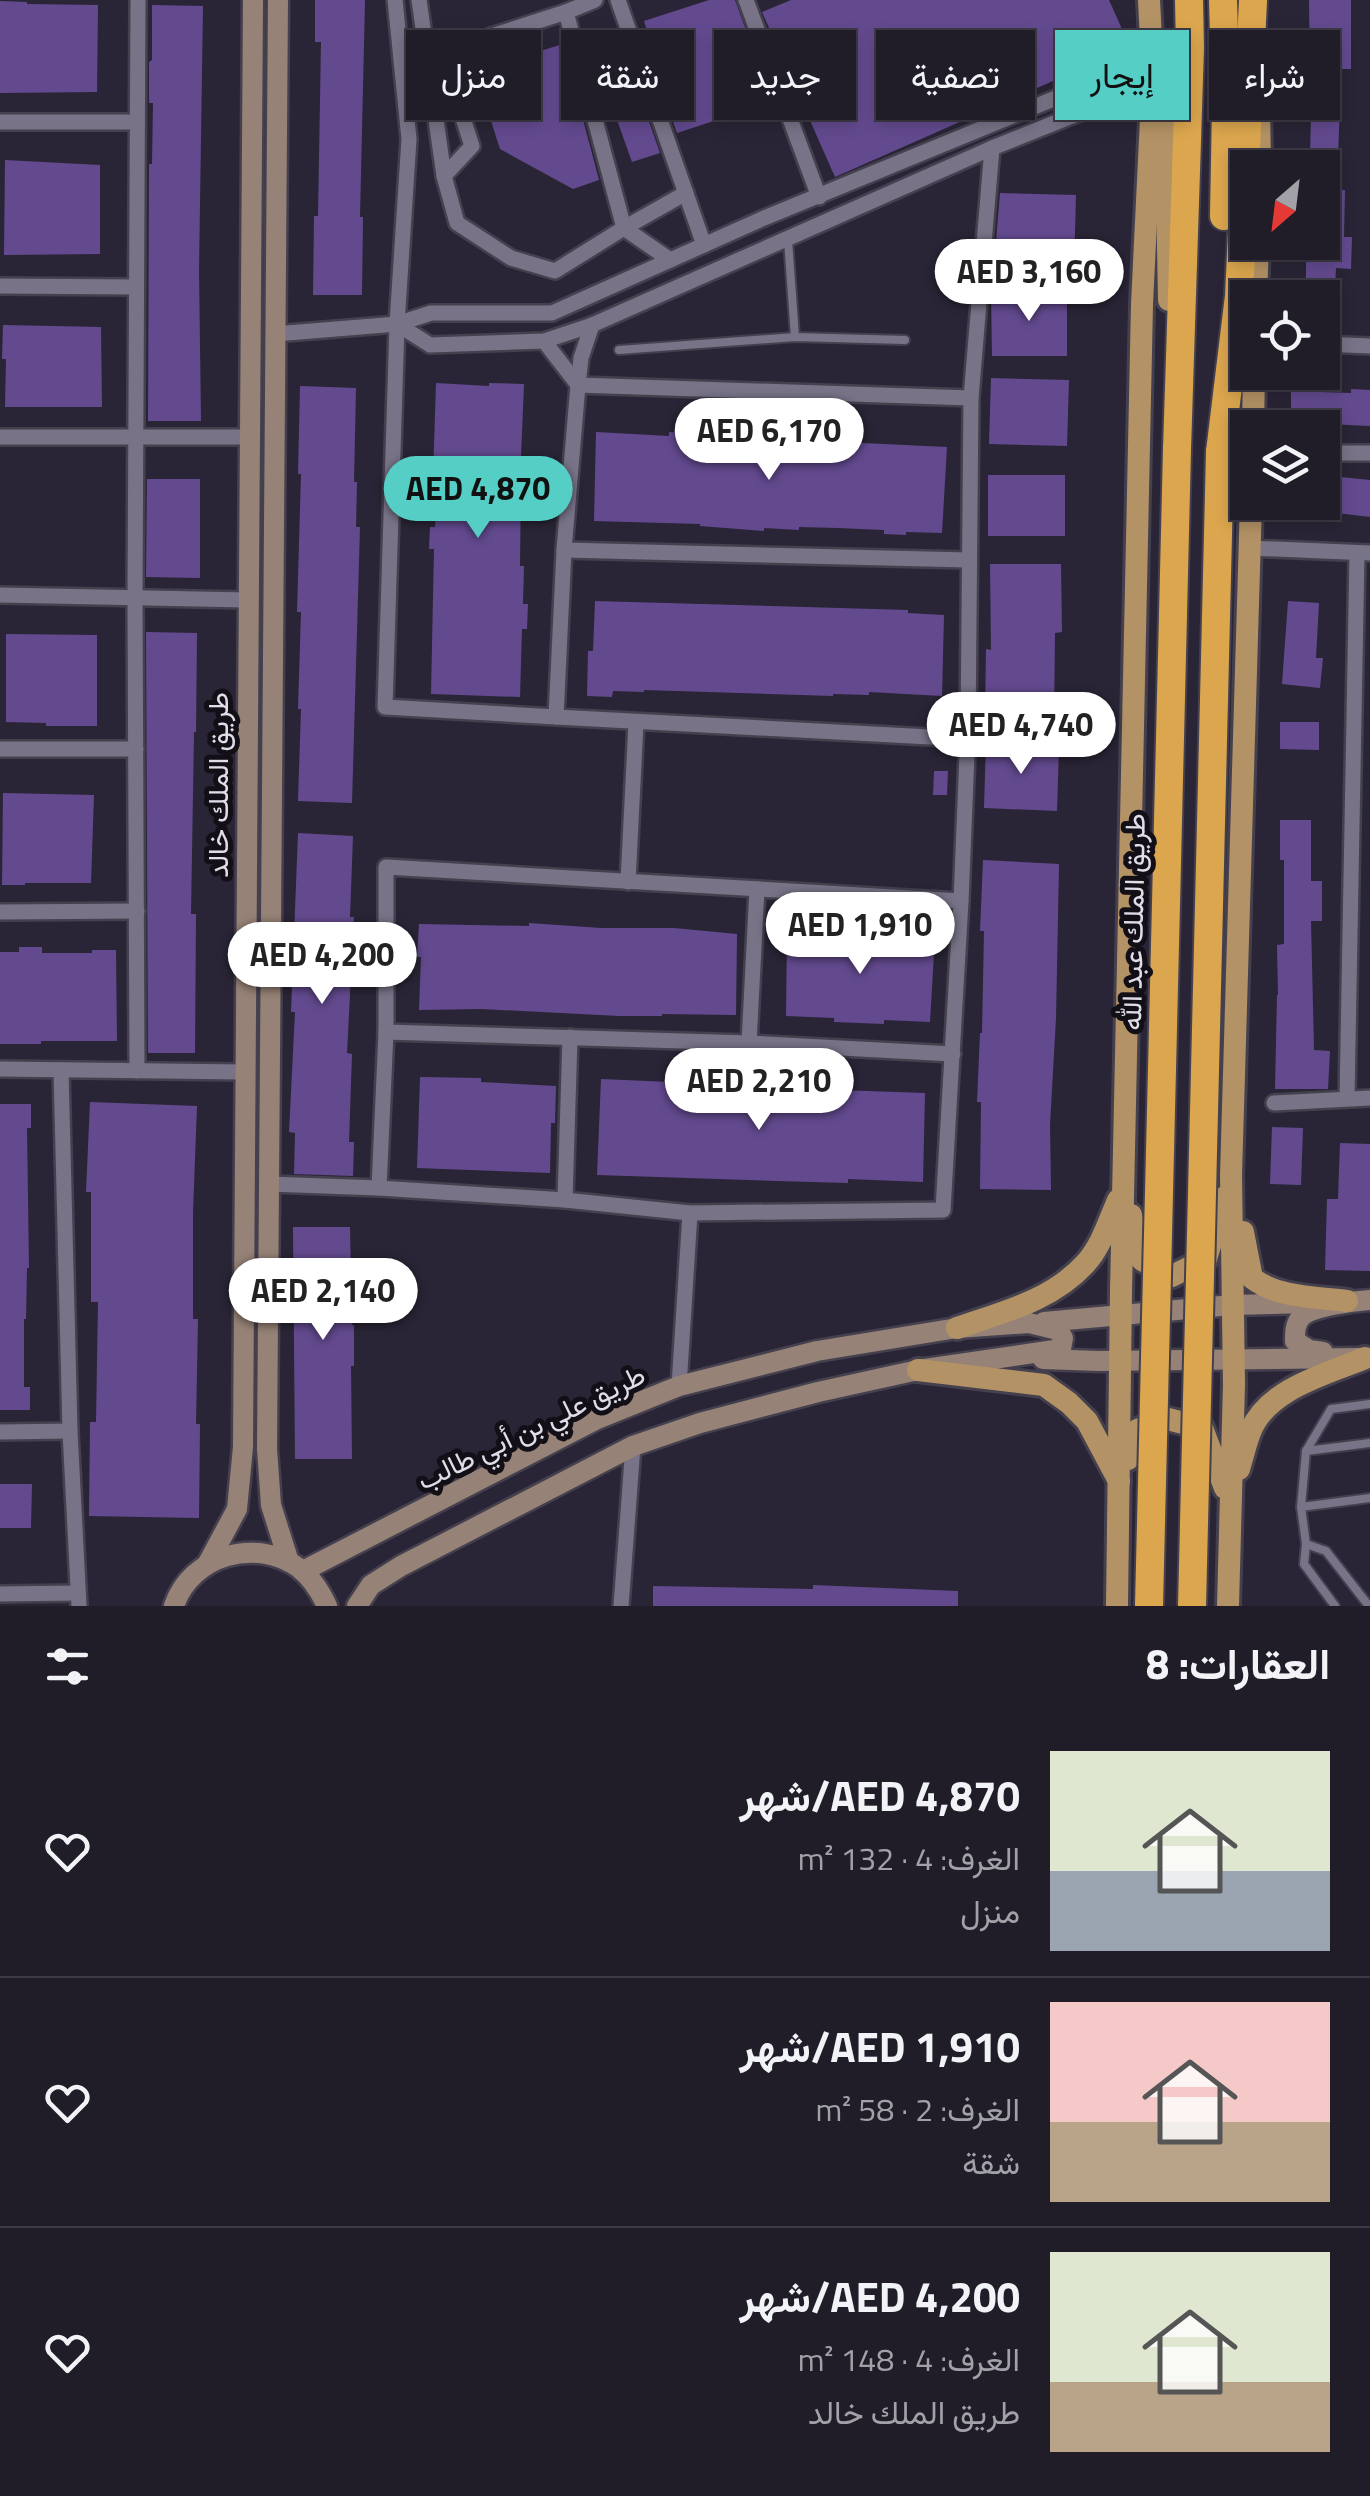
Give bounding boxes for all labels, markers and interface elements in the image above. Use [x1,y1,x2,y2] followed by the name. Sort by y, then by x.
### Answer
[406,30,541,120] chip: منزل
[561,30,694,120] chip: شقة
[714,30,856,120] chip: جديد
[876,30,1035,120] chip: تصفية
[1055,30,1189,120] chip: إيجار
[1209,30,1340,120] chip: شراء
[1230,150,1340,260] north arrow
[1230,150,1340,520] map controls
[915,239,1143,324] pin: AED 3,160
[957,247,1101,295] text: AED 3,160
[1230,280,1340,390] button: locate
[655,398,883,483] pin: AED 6,170
[697,406,841,454] text: AED 6,170
[1230,410,1340,520] button: layers
[364,456,592,541] pin: AED 4,870
[406,464,550,512] text: AED 4,870
[196,692,239,878] street label: طريق الملك خالد
[907,692,1135,777] pin: AED 4,740
[949,700,1093,748] text: AED 4,740
[1109,813,1156,1031] street label: طريق الملك عبد الله
[746,892,974,977] pin: AED 1,910
[788,900,932,948] text: AED 1,910
[208,922,436,1007] pin: AED 4,200
[250,930,394,978] text: AED 4,200
[645,1048,873,1133] pin: AED 2,210
[687,1056,831,1104] text: AED 2,210
[209,1258,437,1343] pin: AED 2,140
[251,1266,395,1314] text: AED 2,140
[409,1353,653,1502] street label: طريق علي بن أبي طالب
[1146,1631,1330,1695] text: العقارات: 8
[40,1639,95,1694] icon: filters
[740,1763,1020,1827] text: AED 4,870/شهر
[1130,1791,1250,1911] icon: home
[40,1824,95,1879] icon: heart
[798,1834,1020,1882] text: الغرف: 4 · 132 m²
[960,1887,1020,1935] text: منزل
[740,2014,1020,2078] text: AED 1,910/شهر
[1130,2042,1250,2162] icon: home
[40,2075,95,2130] icon: heart
[816,2085,1020,2133] text: الغرف: 2 · 58 m²
[962,2138,1020,2186] text: شقة
[740,2264,1020,2328] text: AED 4,200/شهر
[1130,2292,1250,2412] icon: home
[40,2325,95,2380] icon: heart
[798,2335,1020,2383] text: الغرف: 4 · 148 m²
[808,2388,1020,2436] text: طريق الملك خالد

